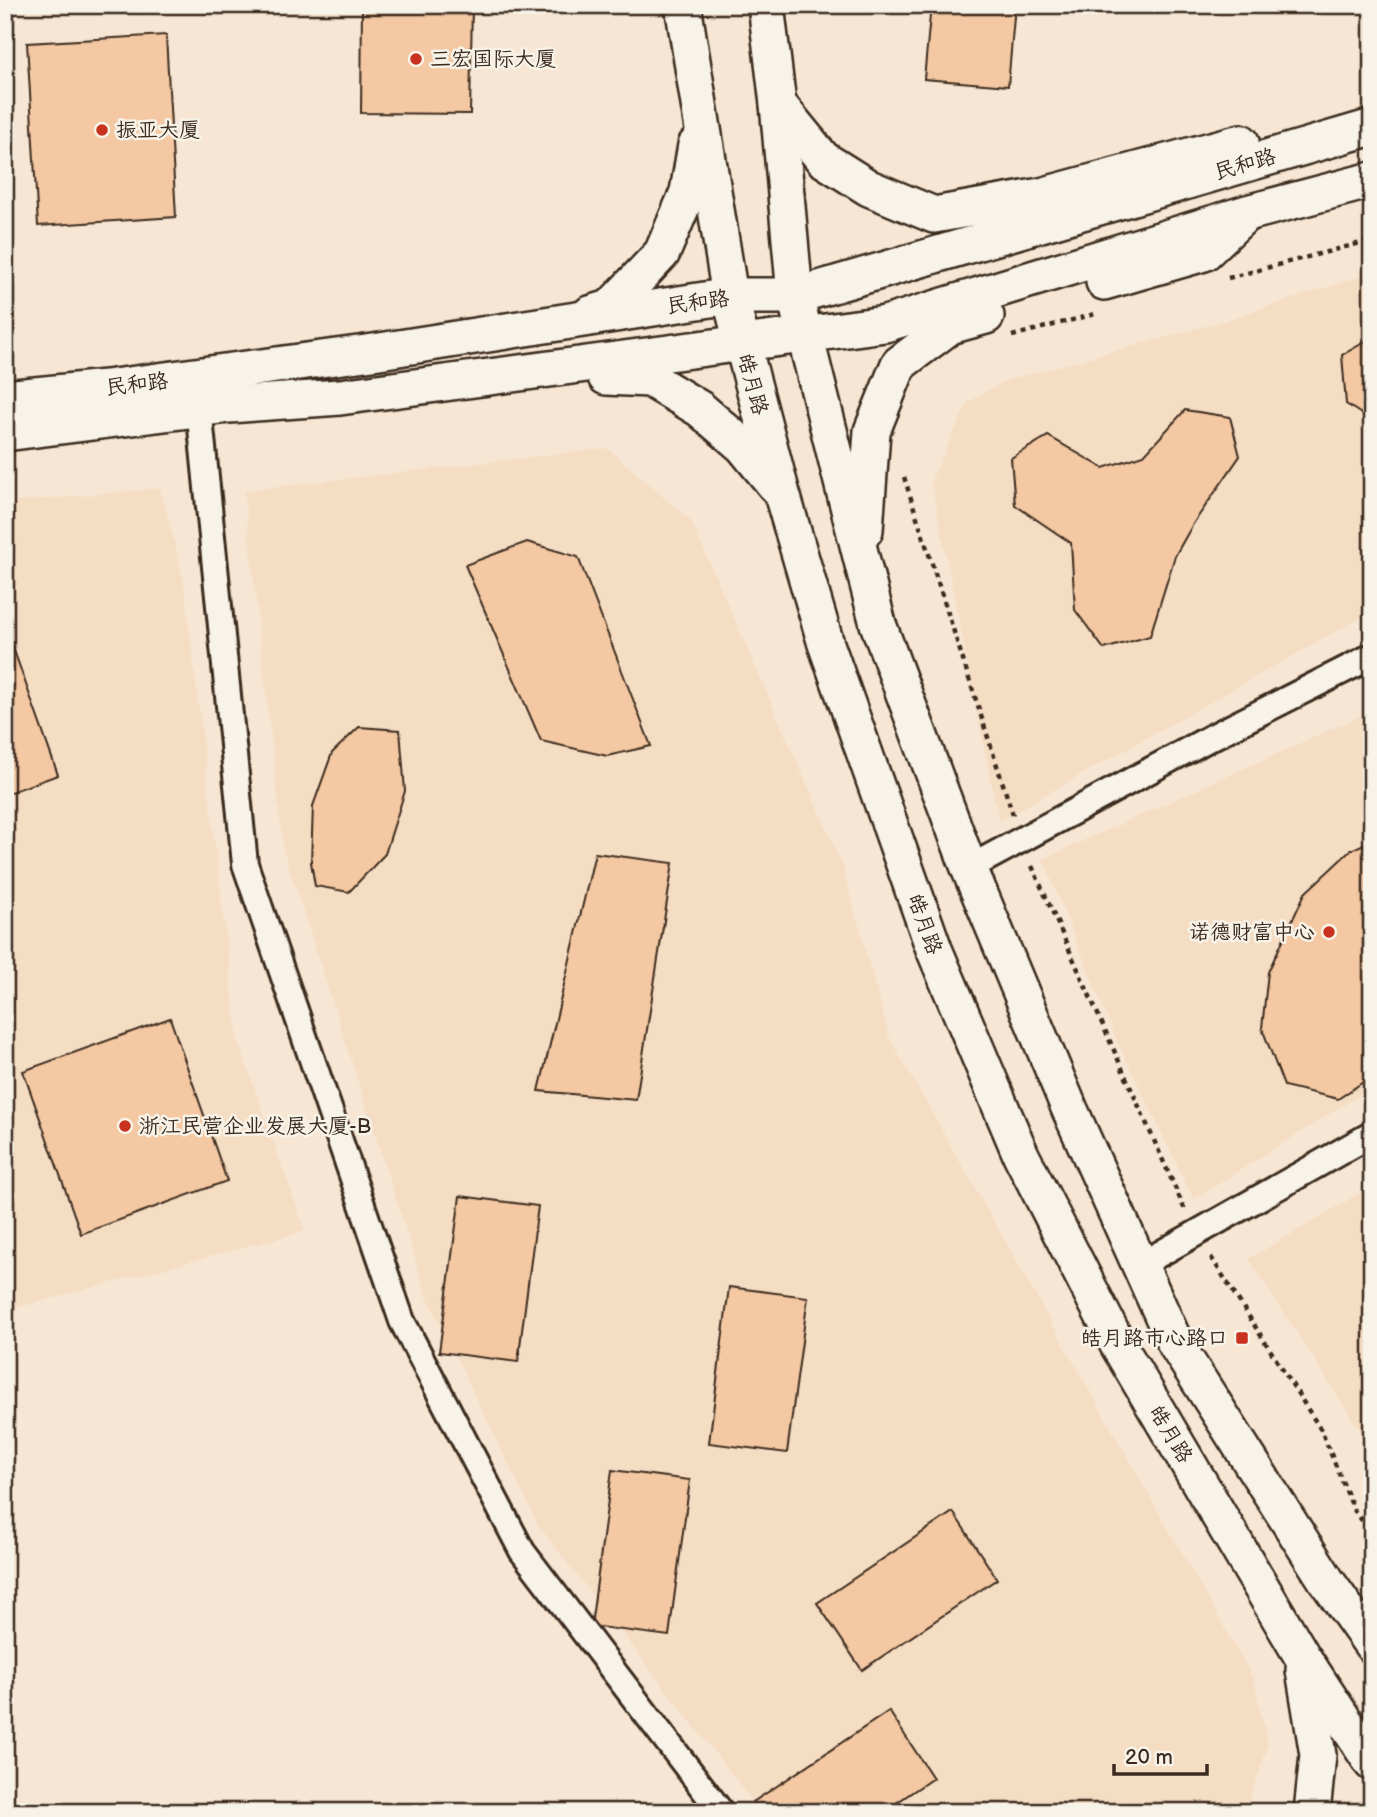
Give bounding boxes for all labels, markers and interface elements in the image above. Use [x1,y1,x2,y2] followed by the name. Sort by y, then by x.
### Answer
[430,47,556,72] place label: 三宏国际大厦
[408,51,424,67] marker: 三宏国际大厦
[116,118,200,143] place label: 振亚大厦
[94,122,110,138] marker: 振亚大厦
[1211,144,1279,185] street label: 民和路
[665,286,731,319] street label: 民和路
[732,350,773,418] street label: 皓月路
[104,368,170,401] street label: 民和路
[902,890,947,958] street label: 皓月路
[1189,920,1315,945] place label: 诺德财富中心
[1321,924,1337,940] marker: 诺德财富中心
[139,1114,371,1139] place label: 浙江民营企业发展大厦-B
[117,1118,133,1134] marker: 浙江民营企业发展大厦-B
[1081,1326,1228,1351] place label: 皓月路市心路口
[1234,1330,1250,1346] marker: 皓月路市心路口
[1144,1401,1198,1468] street label: 皓月路
[1114,1733,1207,1777] scale bar
[1125,1745,1173,1770] text: 20 m

